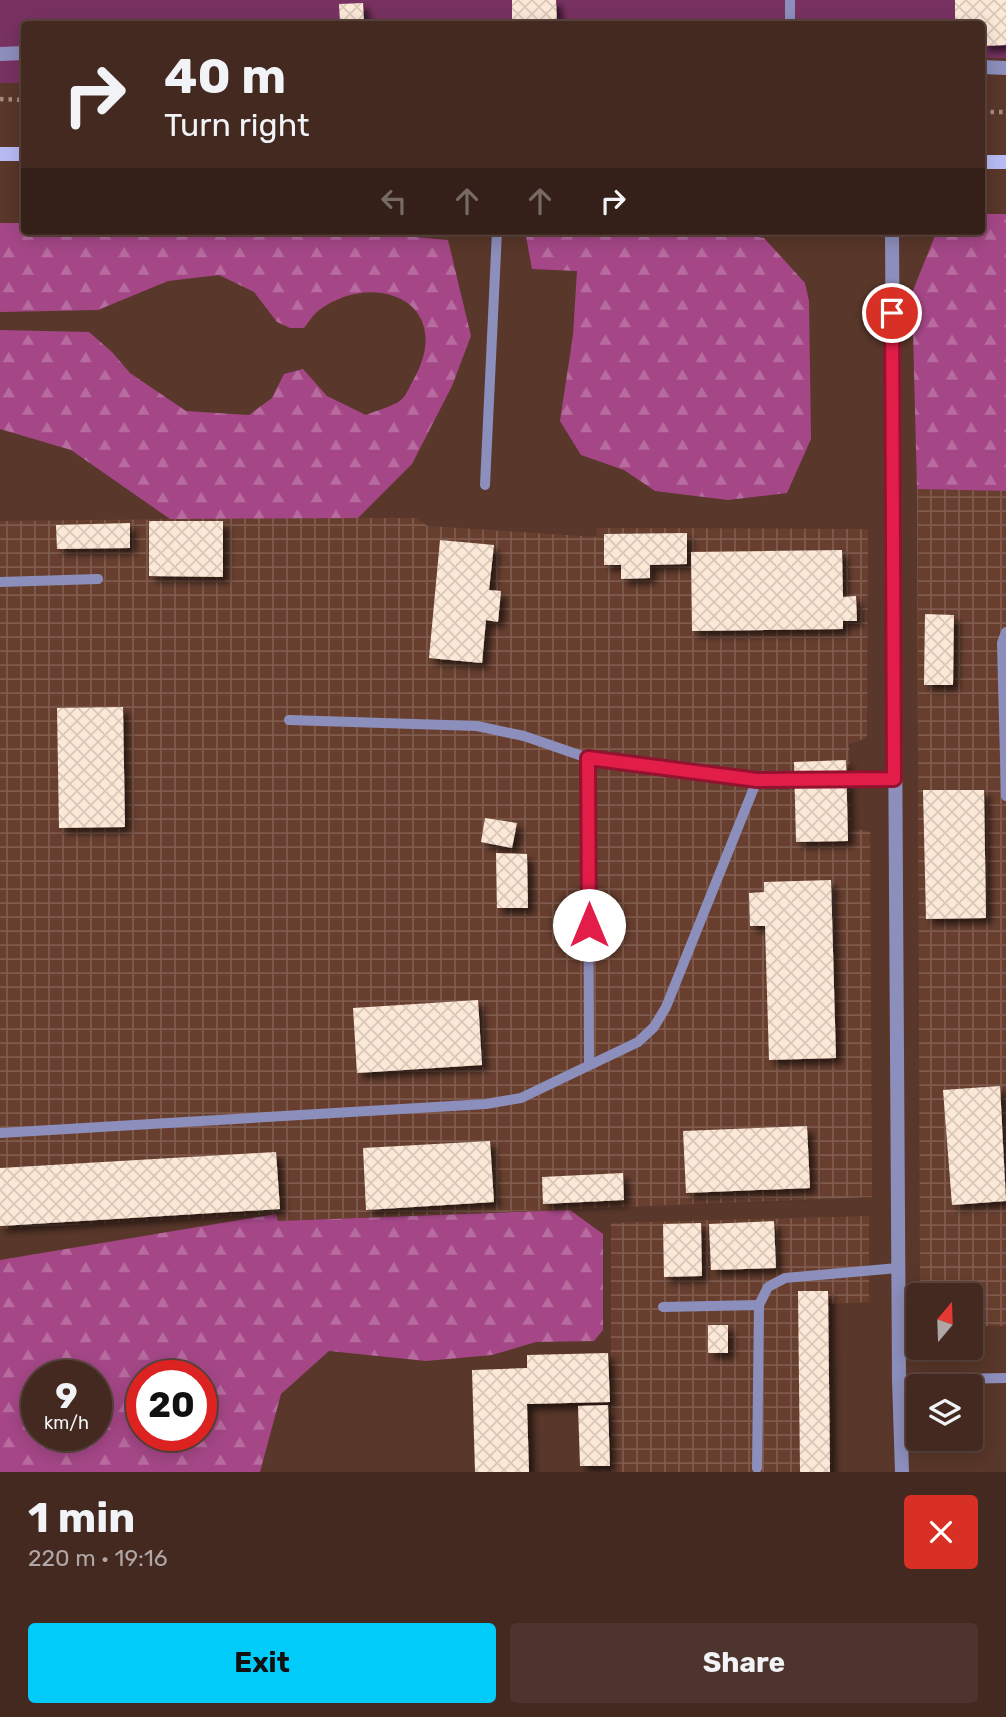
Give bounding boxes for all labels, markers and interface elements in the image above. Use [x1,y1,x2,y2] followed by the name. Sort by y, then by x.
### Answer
[164,47,286,105] text: 40 m
[49,49,140,140] icon: right
[164,106,309,144] text: Turn right
[375,182,413,220] icon: left
[448,182,486,220] icon: ahead
[521,182,559,220] icon: ahead
[594,182,632,220] icon: right
[862,283,922,343] pin
[873,294,911,332] icon: arrive
[552,888,626,962] position arrow
[906,1283,984,1360] north arrow
[906,1283,983,1451] map controls
[126,1360,217,1451] speed limit sign: 20
[906,1374,983,1451] button: layers
[55,1375,78,1417] text: 9
[44,1412,89,1434] text: km/h
[28,1493,135,1543] text: 1 min
[904,1495,978,1569] button: close
[28,1544,168,1572] text: 220 m · 19:16
[28,1623,496,1703] button: Exit
[510,1623,978,1703] button: Share

